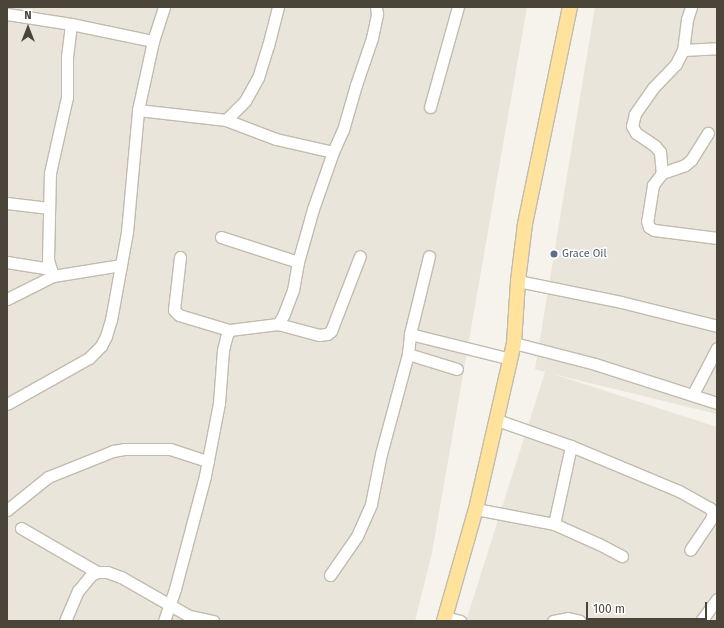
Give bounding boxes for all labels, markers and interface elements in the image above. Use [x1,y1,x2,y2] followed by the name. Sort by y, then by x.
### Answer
[8,8,48,48] north arrow
[24,9,32,22] text: N
[562,247,607,261] place label: Grace Oil
[549,249,559,259] marker: Grace Oil
[588,594,709,620] scale bar
[593,602,625,616] text: 100 m

